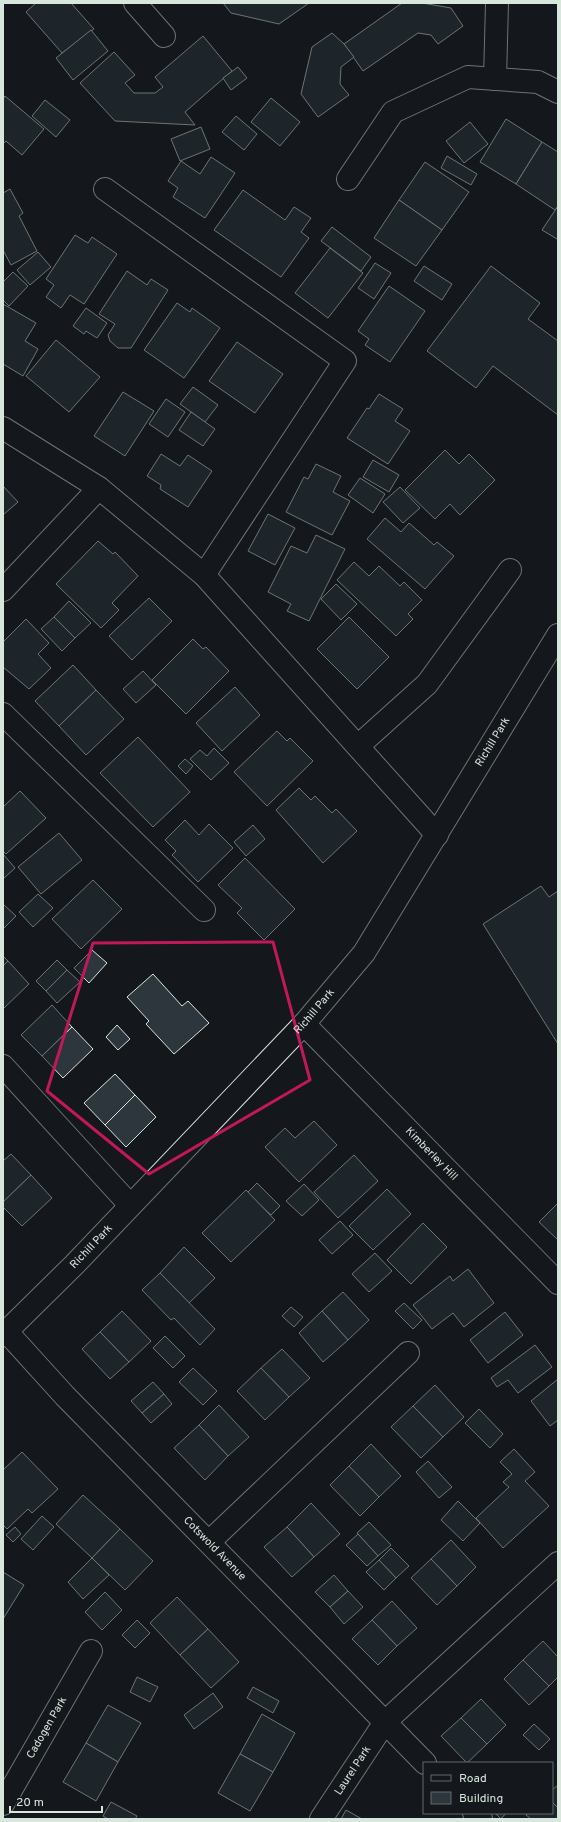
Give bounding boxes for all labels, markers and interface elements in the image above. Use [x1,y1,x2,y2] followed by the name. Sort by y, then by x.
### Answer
[472,714,513,769] street label: Richill Park
[291,986,338,1037] street label: Richill Park
[402,1124,461,1184] street label: Kimberley Hill
[67,1222,116,1272] street label: Richill Park
[180,1514,249,1584] street label: Cotswold Avenue
[24,1694,70,1761] street label: Cadogen Park
[332,1743,374,1798] street label: Laurel Park
[423,1762,553,1814] legend
[459,1771,487,1787] text: Road
[10,1788,102,1814] scale bar
[459,1791,503,1807] text: Building
[16,1795,44,1811] text: 20 m

